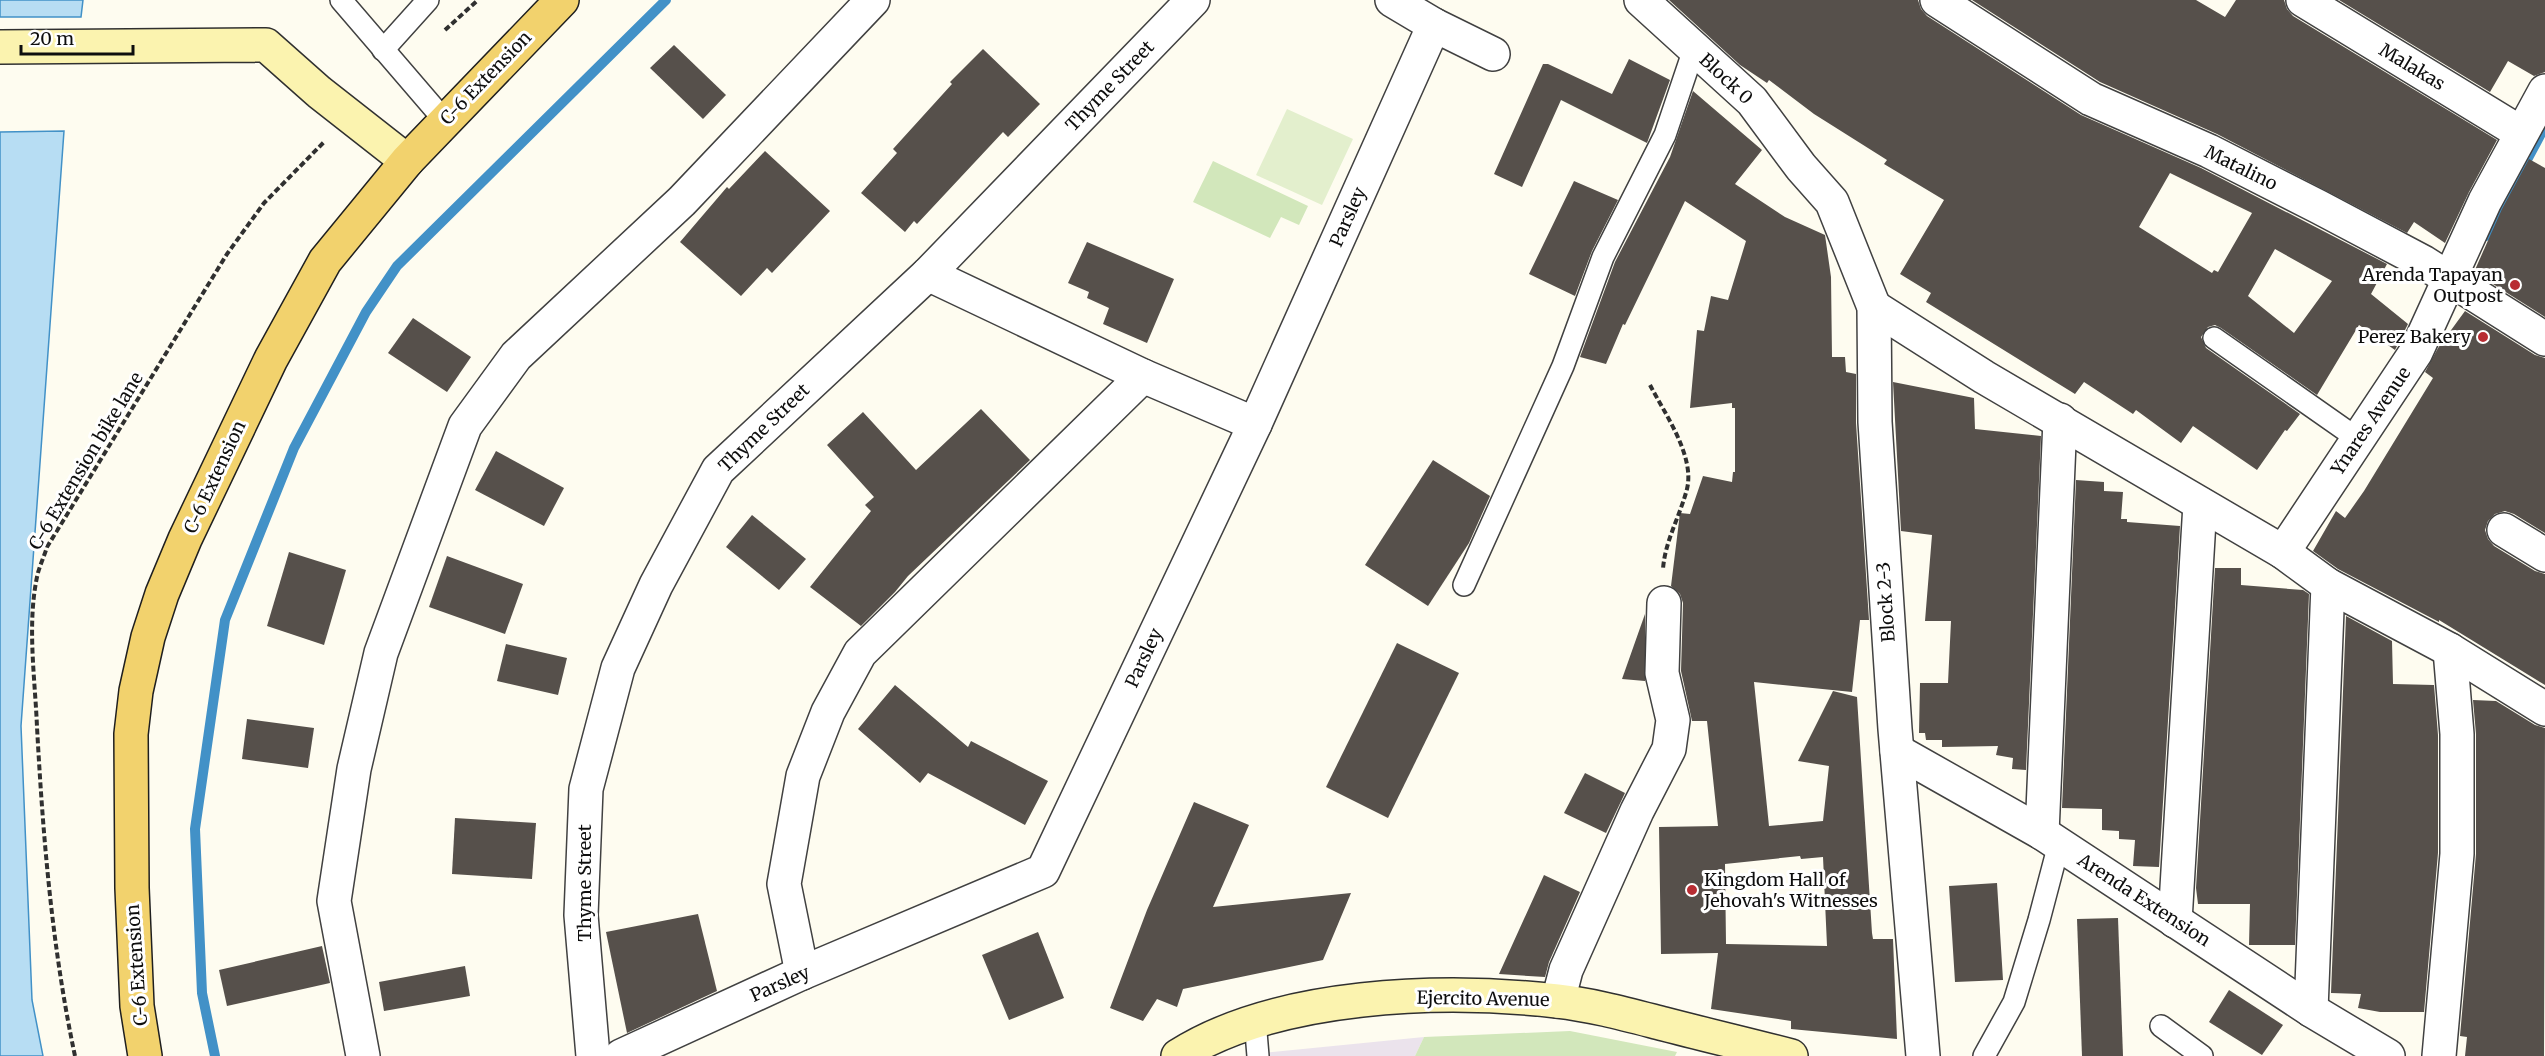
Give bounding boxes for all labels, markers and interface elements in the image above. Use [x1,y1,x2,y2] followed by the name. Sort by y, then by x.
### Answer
[21,18,134,56] scale bar
[435,26,536,129] street label: C-6 Extension
[30,27,74,50] text: 20 m
[1061,35,1159,136] street label: Thyme Street
[2375,38,2449,95] street label: Malakas
[1695,48,1758,109] street label: Block 0
[2201,140,2281,195] street label: Matalino
[1324,183,1371,250] street label: Parsley
[2361,263,2503,307] place label: Arenda Tapayan Outpost
[2508,278,2522,292] marker: Arenda Tapayan Outpost
[2358,325,2472,348] place label: Perez Bakery
[2476,330,2490,344] marker: Perez Bakery
[2325,362,2415,480] street label: Ynares Avenue
[23,368,148,554] street label: C-6 Extension bike lane
[713,379,814,477] street label: Thyme Street
[178,417,251,537] street label: C-6 Extension
[1871,561,1900,643] street label: Block 2-3
[1120,624,1167,691] street label: Parsley
[573,824,596,942] street label: Thyme Street
[2073,848,2215,951] street label: Arenda Extension
[1703,868,1878,912] place label: Kingdom Hall of Jehovah's Witnesses
[1685,883,1699,897] marker: Kingdom Hall of Jehovah's Witnesses
[121,904,152,1027] street label: C-6 Extension
[746,960,814,1007] street label: Parsley
[1416,986,1550,1011] street label: Ejercito Avenue

